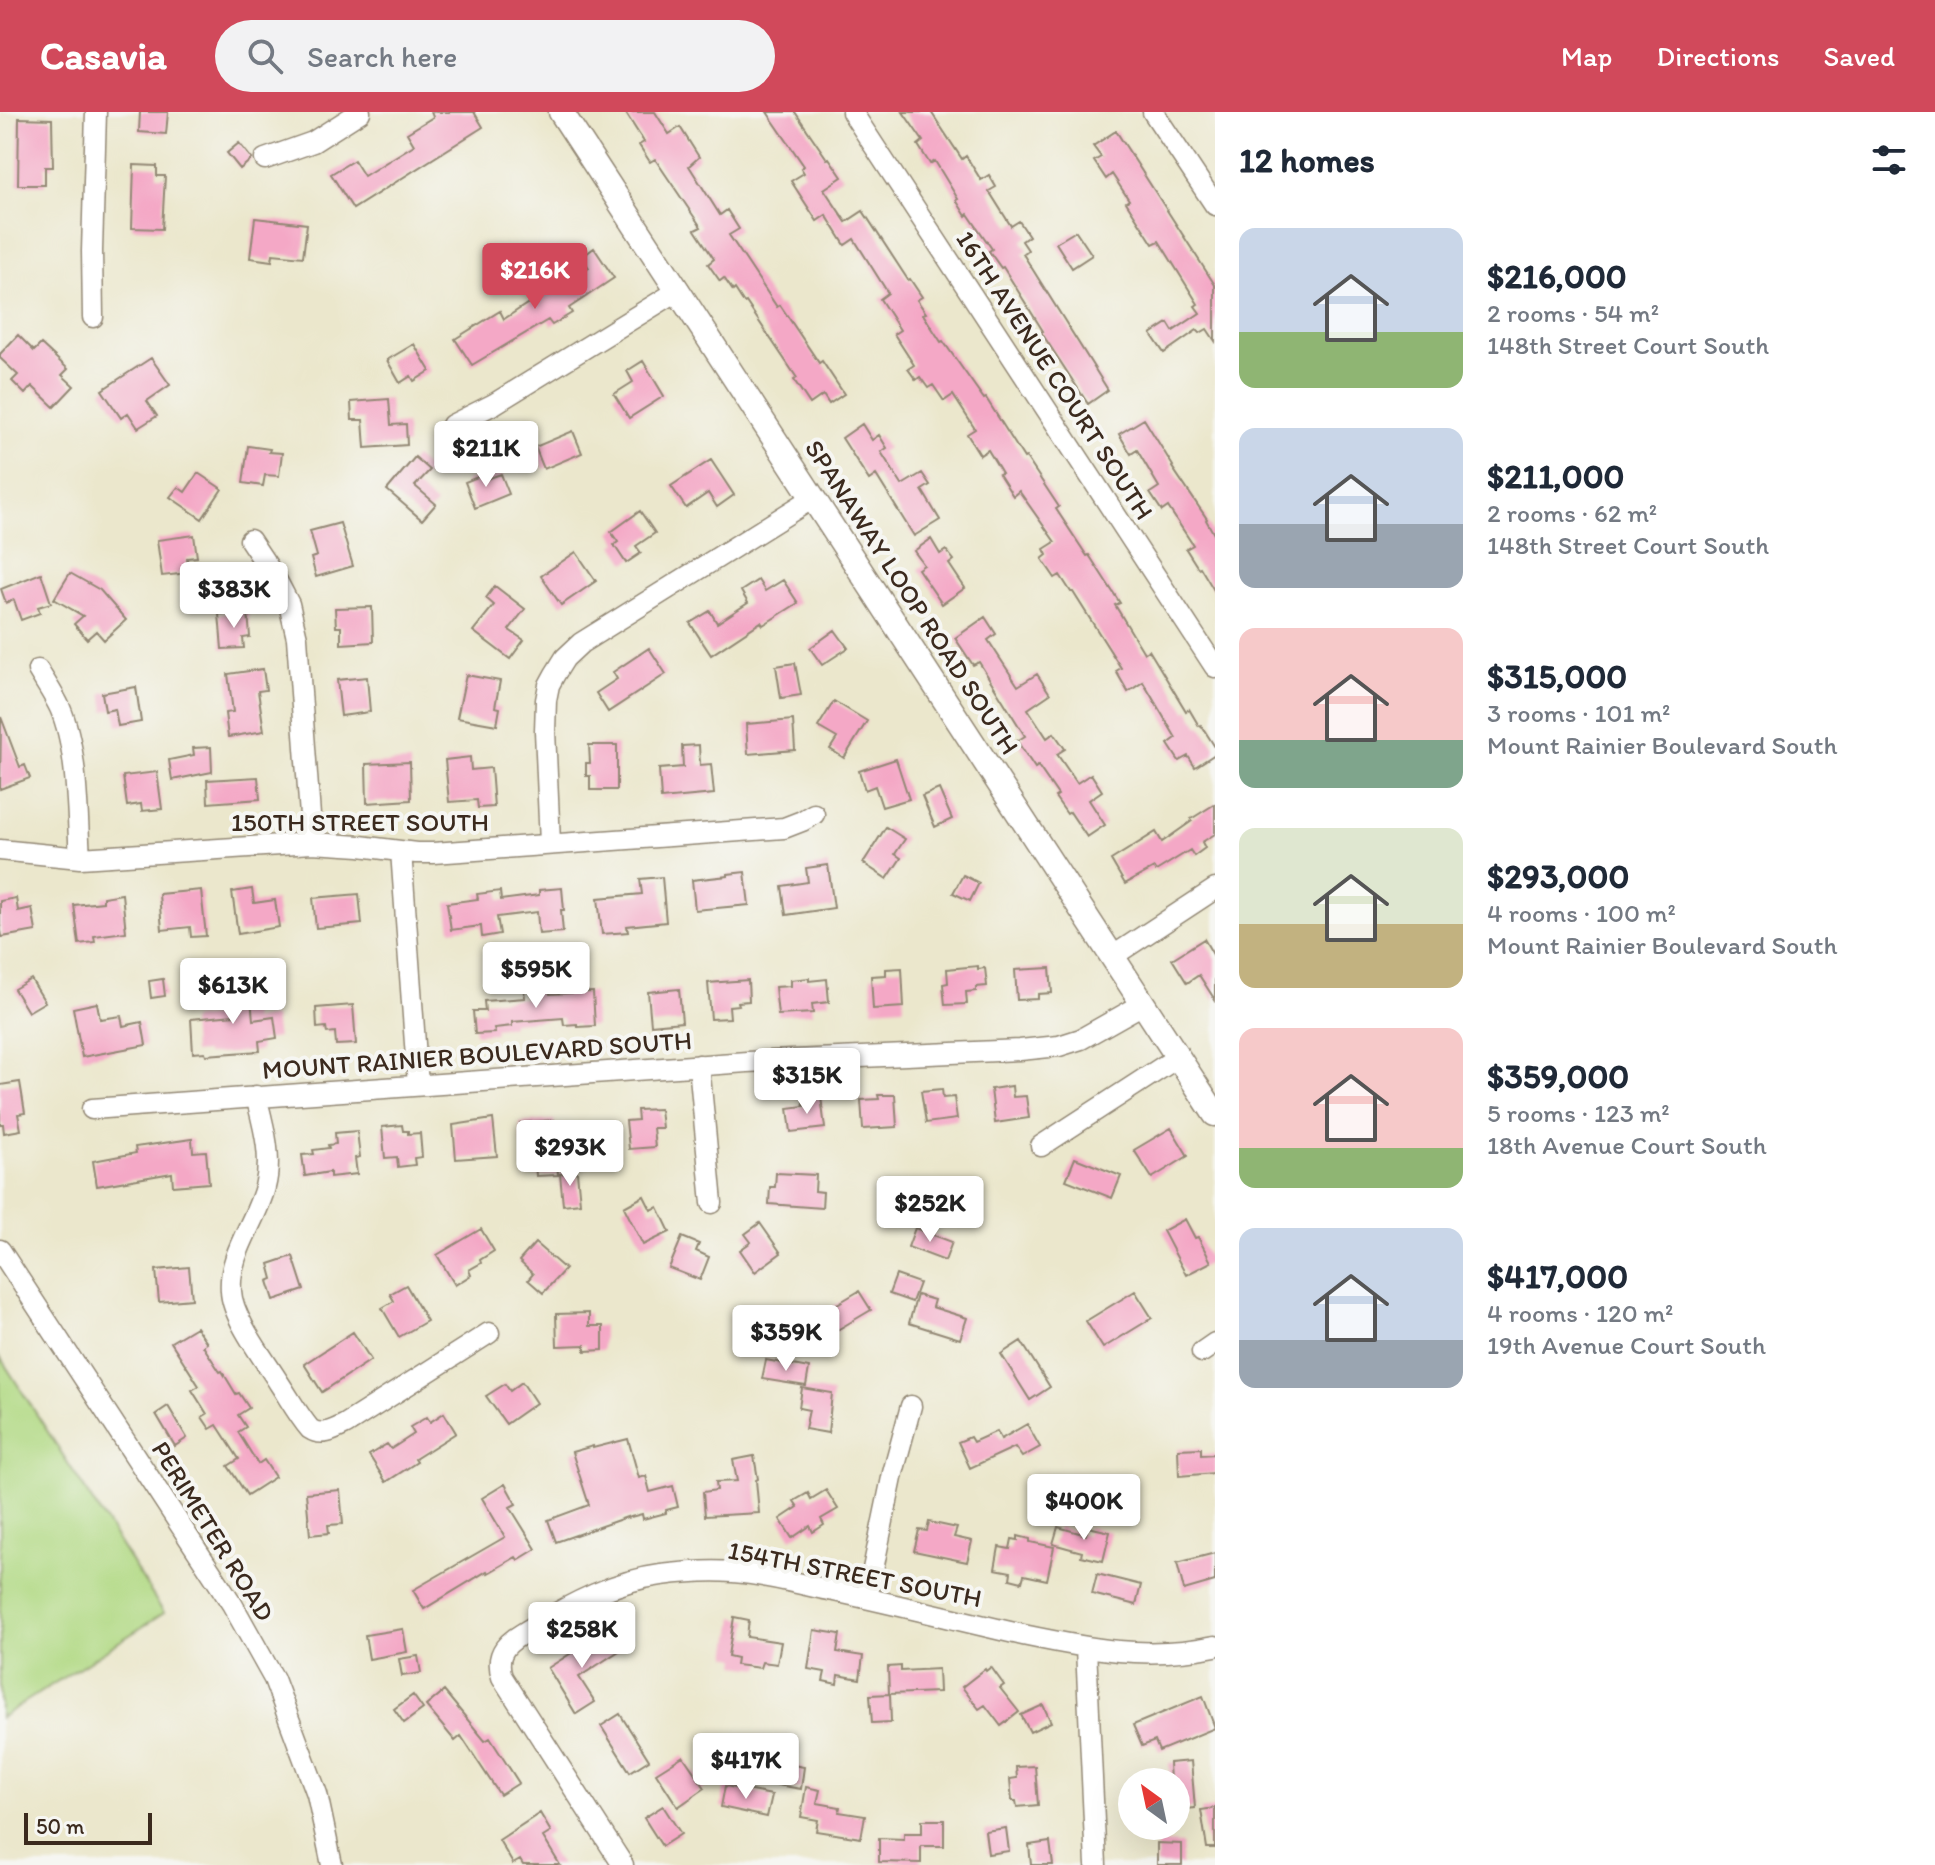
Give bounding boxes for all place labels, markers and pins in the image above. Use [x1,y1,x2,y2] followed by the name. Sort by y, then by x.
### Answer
[479,243,591,311] pin: $216K
[430,421,542,489] pin: $211K
[178,562,290,630] pin: $383K
[480,942,592,1010] pin: $595K
[177,958,289,1026] pin: $613K
[751,1048,863,1116] pin: $315K
[514,1120,626,1188] pin: $293K
[874,1176,986,1244] pin: $252K
[730,1305,842,1373] pin: $359K
[1028,1474,1140,1542] pin: $400K
[526,1602,638,1670] pin: $258K
[690,1733,802,1801] pin: $417K

